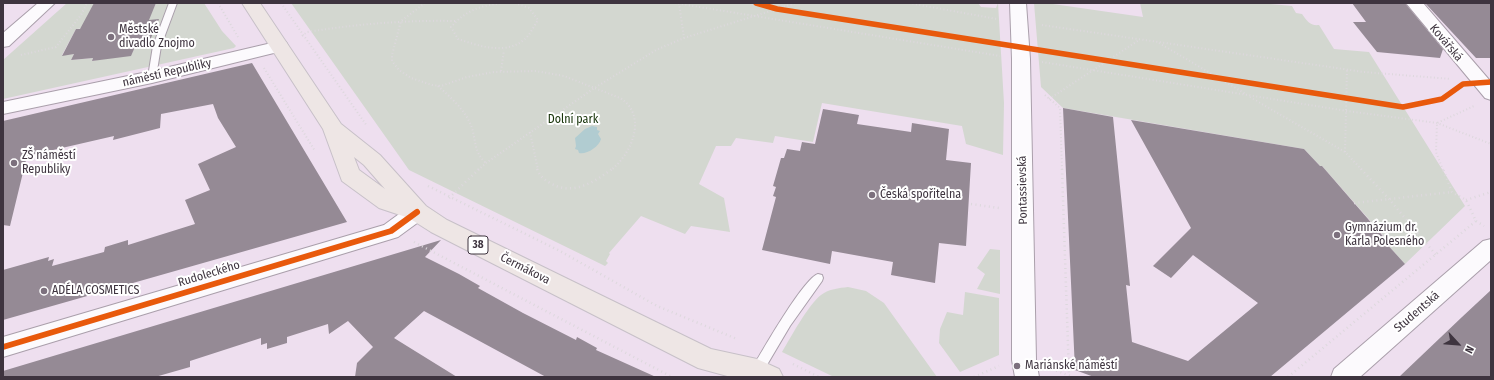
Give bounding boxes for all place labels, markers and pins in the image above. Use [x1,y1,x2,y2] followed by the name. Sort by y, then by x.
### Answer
[119,23,195,51] place label: Městské divadlo Znojmo
[106,32,116,42] marker: Městské divadlo Znojmo
[22,149,76,177] place label: ZŠ náměstí Republiky
[9,158,19,168] marker: ZŠ náměstí Republiky
[880,188,961,202] place label: Česká spořitelna
[867,190,877,200] marker: Česká spořitelna
[1345,221,1424,249] place label: Gymnázium dr. Karla Polesného
[1332,230,1342,240] marker: Gymnázium dr. Karla Polesného
[52,284,139,298] place label: ADÉLA COSMETICS
[39,286,49,296] marker: ADÉLA COSMETICS
[1025,359,1118,373] place label: Mariánské náměstí
[1012,361,1022,371] marker: Mariánské náměstí

